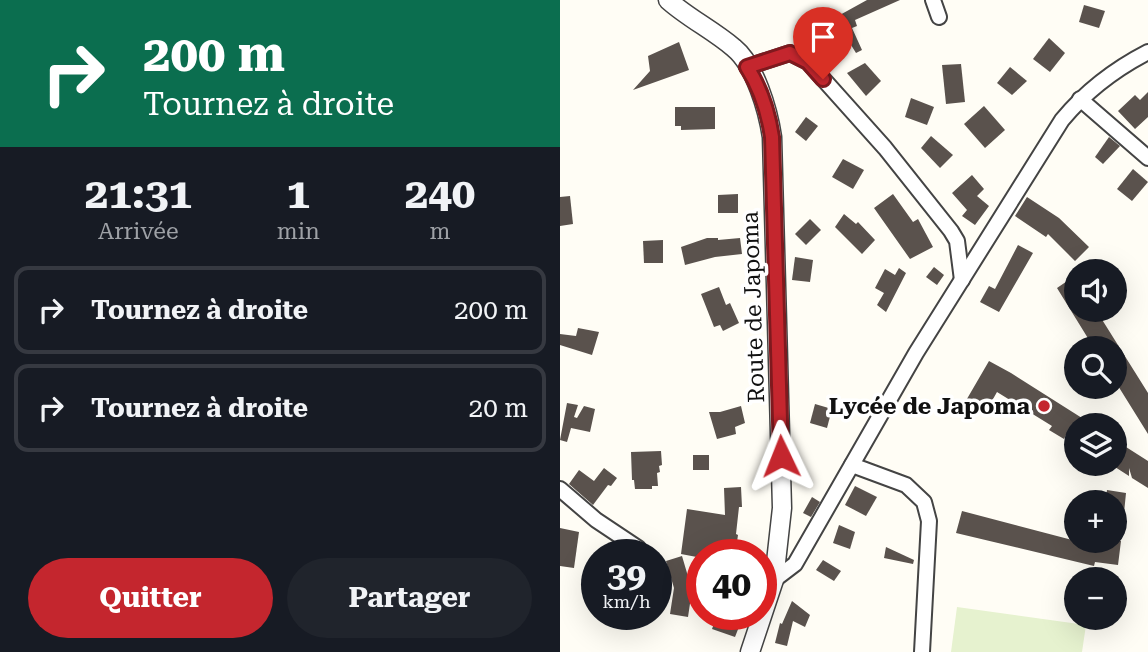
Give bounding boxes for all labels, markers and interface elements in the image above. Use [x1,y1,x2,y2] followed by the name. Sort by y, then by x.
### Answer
[793,7,853,79] pin
[804,18,842,56] icon: arrive
[143,26,285,83] text: 200 m
[28,28,119,119] icon: right
[143,85,394,123] text: Tournez à droite
[85,169,192,218] text: 21:31
[287,169,310,218] text: 1
[405,169,475,218] text: 240
[737,210,770,403] street label: Route de Japoma
[98,218,179,245] text: Arrivée
[277,218,320,245] text: min
[429,218,450,245] text: m
[1064,259,1127,630] map controls
[1064,259,1127,322] button: sound
[32,291,70,329] icon: right
[91,295,308,325] text: Tournez à droite
[454,295,528,325] text: 200 m
[1064,336,1127,399] button: search
[32,389,70,427] icon: right
[91,393,308,423] text: Tournez à droite
[469,393,528,423] text: 20 m
[829,393,1030,420] place label: Lycée de Japoma
[1036,398,1052,414] marker: Lycée de Japoma
[1064,413,1127,476] button: layers
[744,419,818,493] position arrow
[1064,490,1127,553] button: +
[686,539,777,630] speed limit sign: 40
[607,555,646,596] text: 39
[28,558,273,638] button: Quitter
[287,558,532,638] button: Partager
[1064,567,1127,630] button: −
[602,591,651,612] text: km/h

